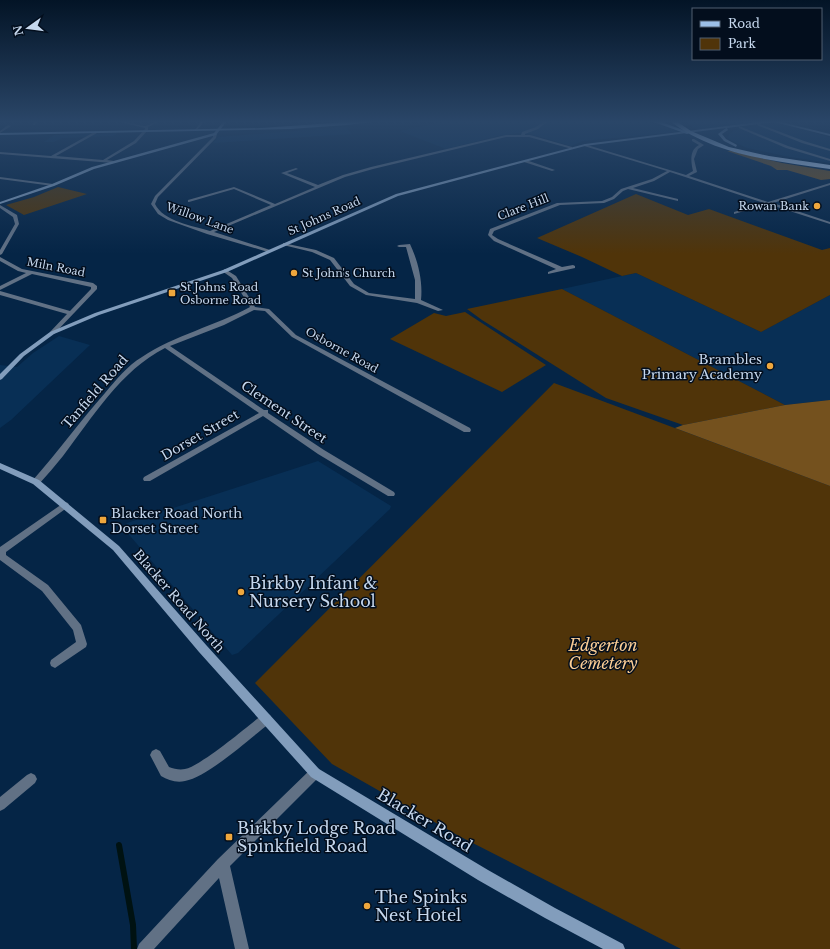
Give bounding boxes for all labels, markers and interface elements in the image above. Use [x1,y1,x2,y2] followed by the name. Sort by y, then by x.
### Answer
[8,8,48,48] north arrow
[692,8,822,60] legend
[728,16,760,31] text: Road
[10,23,26,37] text: N
[728,36,756,51] text: Park
[495,191,551,223] street label: Clare Hill
[285,193,363,238] street label: St Johns Road
[163,199,236,237] street label: Willow Lane
[738,199,809,213] place label: Rowan Bank
[812,201,822,211] marker: Rowan Bank
[26,254,87,280] street label: Miln Road
[302,266,396,280] place label: St John's Church
[289,268,299,278] marker: St John's Church
[180,280,262,307] place label: St Johns Road Osborne Road
[167,288,177,298] marker: St Johns Road Osborne Road
[303,324,381,376] street label: Osborne Road
[58,351,132,432] street label: Tanfield Road
[642,351,763,383] place label: Brambles Primary Academy
[765,361,775,371] marker: Brambles Primary Academy
[238,377,330,447] street label: Clement Street
[158,406,242,464] street label: Dorset Street
[111,505,242,537] place label: Blacker Road North Dorset Street
[98,515,108,525] marker: Blacker Road North Dorset Street
[130,546,228,656] street label: Blacker Road North
[249,573,378,611] place label: Birkby Infant & Nursery School
[236,587,246,597] marker: Birkby Infant & Nursery School
[567,635,638,673] park label: Edgerton Cemetery
[374,784,476,856] street label: Blacker Road
[237,818,396,856] place label: Birkby Lodge Road Spinkfield Road
[224,832,234,842] marker: Birkby Lodge Road Spinkfield Road
[375,887,467,925] place label: The Spinks Nest Hotel
[362,901,372,911] marker: The Spinks Nest Hotel

